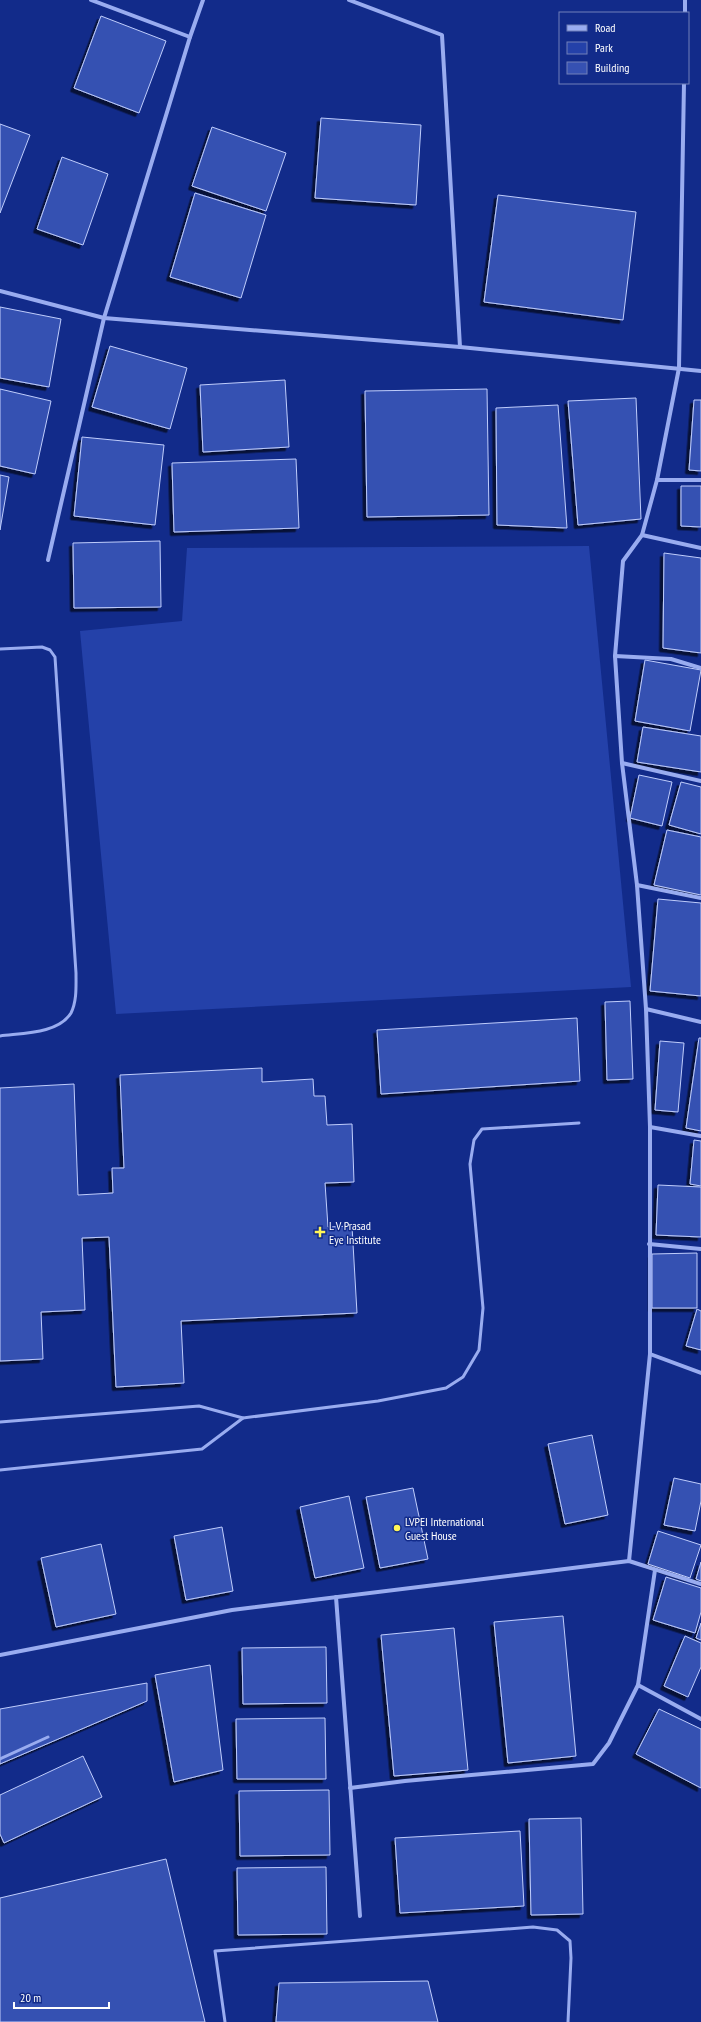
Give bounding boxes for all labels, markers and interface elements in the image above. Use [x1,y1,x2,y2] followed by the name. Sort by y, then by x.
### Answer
[559,12,689,84] legend
[595,20,615,35] text: Road
[595,40,613,55] text: Park
[595,60,630,75] text: Building
[329,1218,381,1247] place label: L V Prasad Eye Institute
[314,1226,326,1238] marker: L V Prasad Eye Institute
[405,1514,484,1543] place label: LVPEI International Guest House
[392,1523,402,1533] marker: LVPEI International Guest House
[14,1984,109,2010] scale bar
[20,1990,41,2005] text: 20 m

